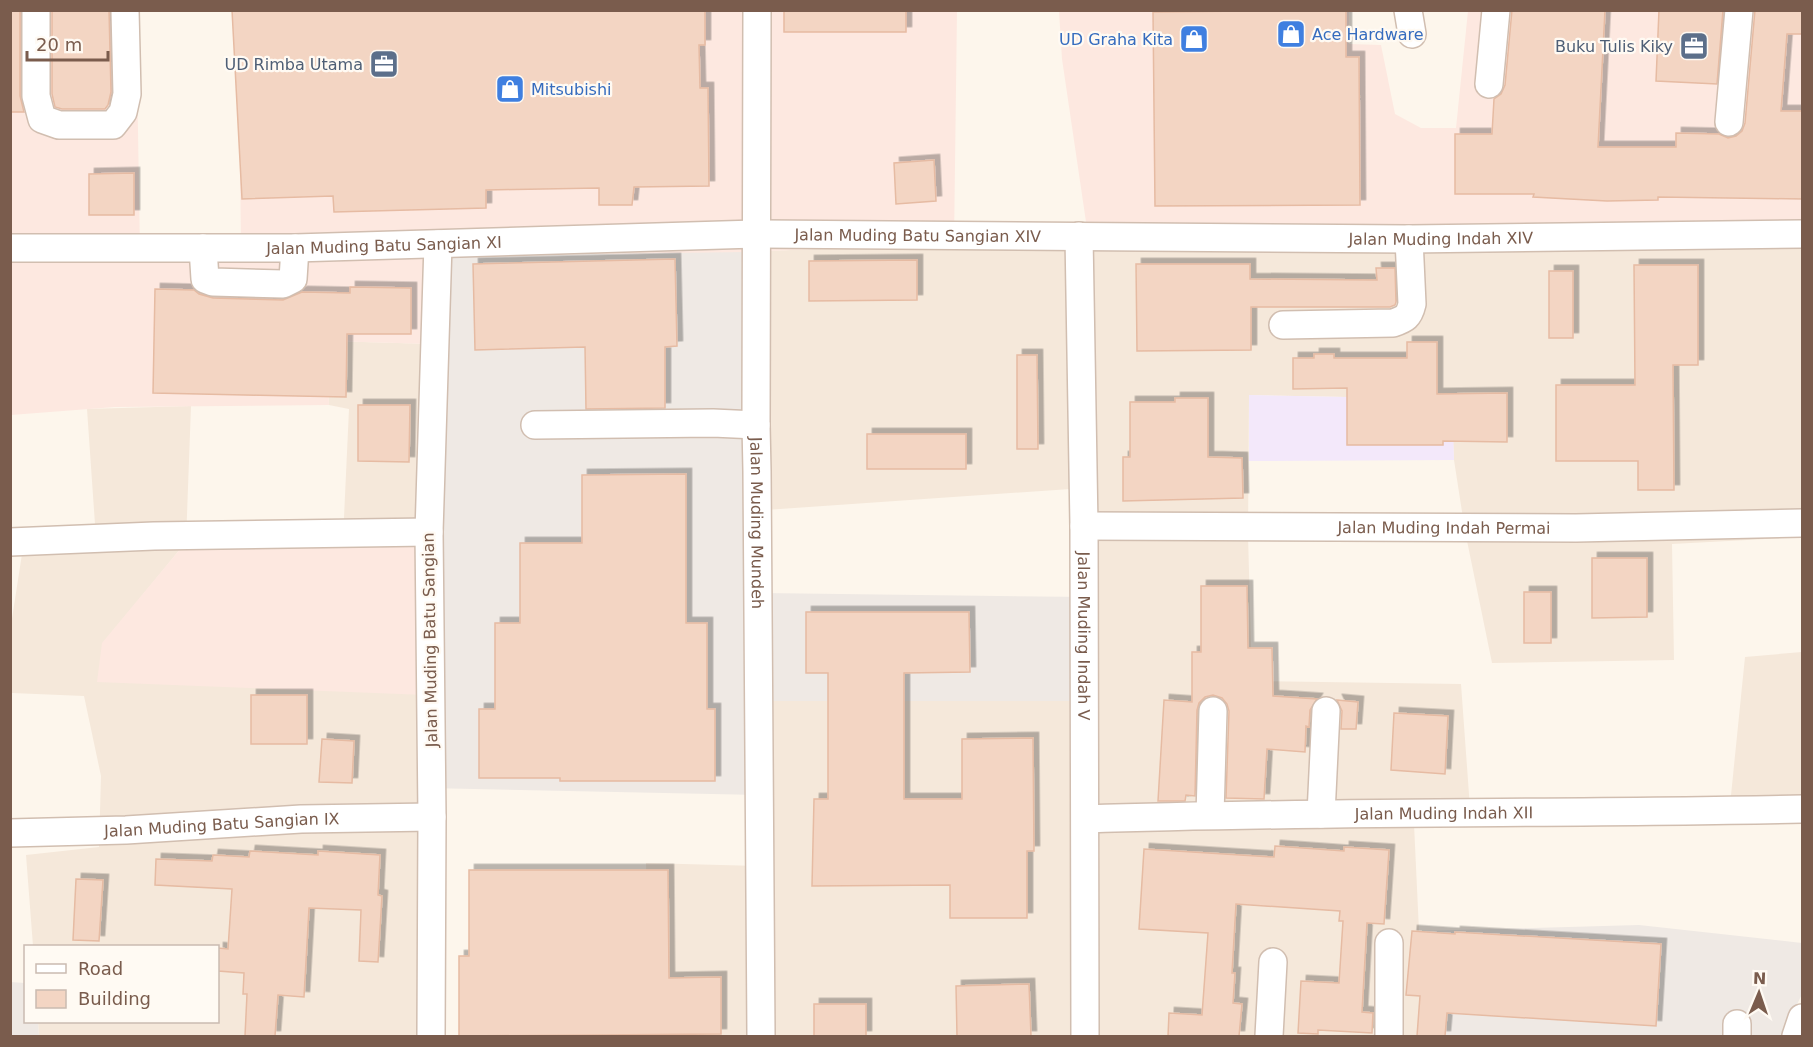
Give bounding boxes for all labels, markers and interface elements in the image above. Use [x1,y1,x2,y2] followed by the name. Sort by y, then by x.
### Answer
[1275,18,1307,50] shop icon: Ace Hardware
[1178,23,1210,55] shop icon: UD Graha Kita
[27,24,108,62] scale bar
[1312,25,1424,44] place label: Ace Hardware
[1059,30,1173,49] place label: UD Graha Kita
[1678,30,1710,62] office icon: Buku Tulis Kiky
[36,34,82,55] text: 20 m
[1555,37,1673,56] place label: Buku Tulis Kiky
[368,48,400,80] office icon: UD Rimba Utama
[225,55,363,74] place label: UD Rimba Utama
[494,73,526,105] shop icon: Mitsubishi
[531,80,612,99] place label: Mitsubishi
[793,225,1041,246] street label: Jalan Muding Batu Sangian XIV
[1347,228,1533,249] street label: Jalan Muding Indah XIV
[265,232,502,258] street label: Jalan Muding Batu Sangian XI
[747,436,767,609] street label: Jalan Muding Mundeh
[1336,518,1551,537] street label: Jalan Muding Indah Permai
[419,532,441,749] street label: Jalan Muding Batu Sangian
[1075,550,1094,721] street label: Jalan Muding Indah V
[1354,803,1533,823] street label: Jalan Muding Indah XII
[103,809,340,840] street label: Jalan Muding Batu Sangian IX
[24,945,219,1023] legend
[78,958,123,979] text: Road
[1729,963,1789,1023] north arrow
[1752,969,1767,988] text: N
[78,988,151,1009] text: Building

